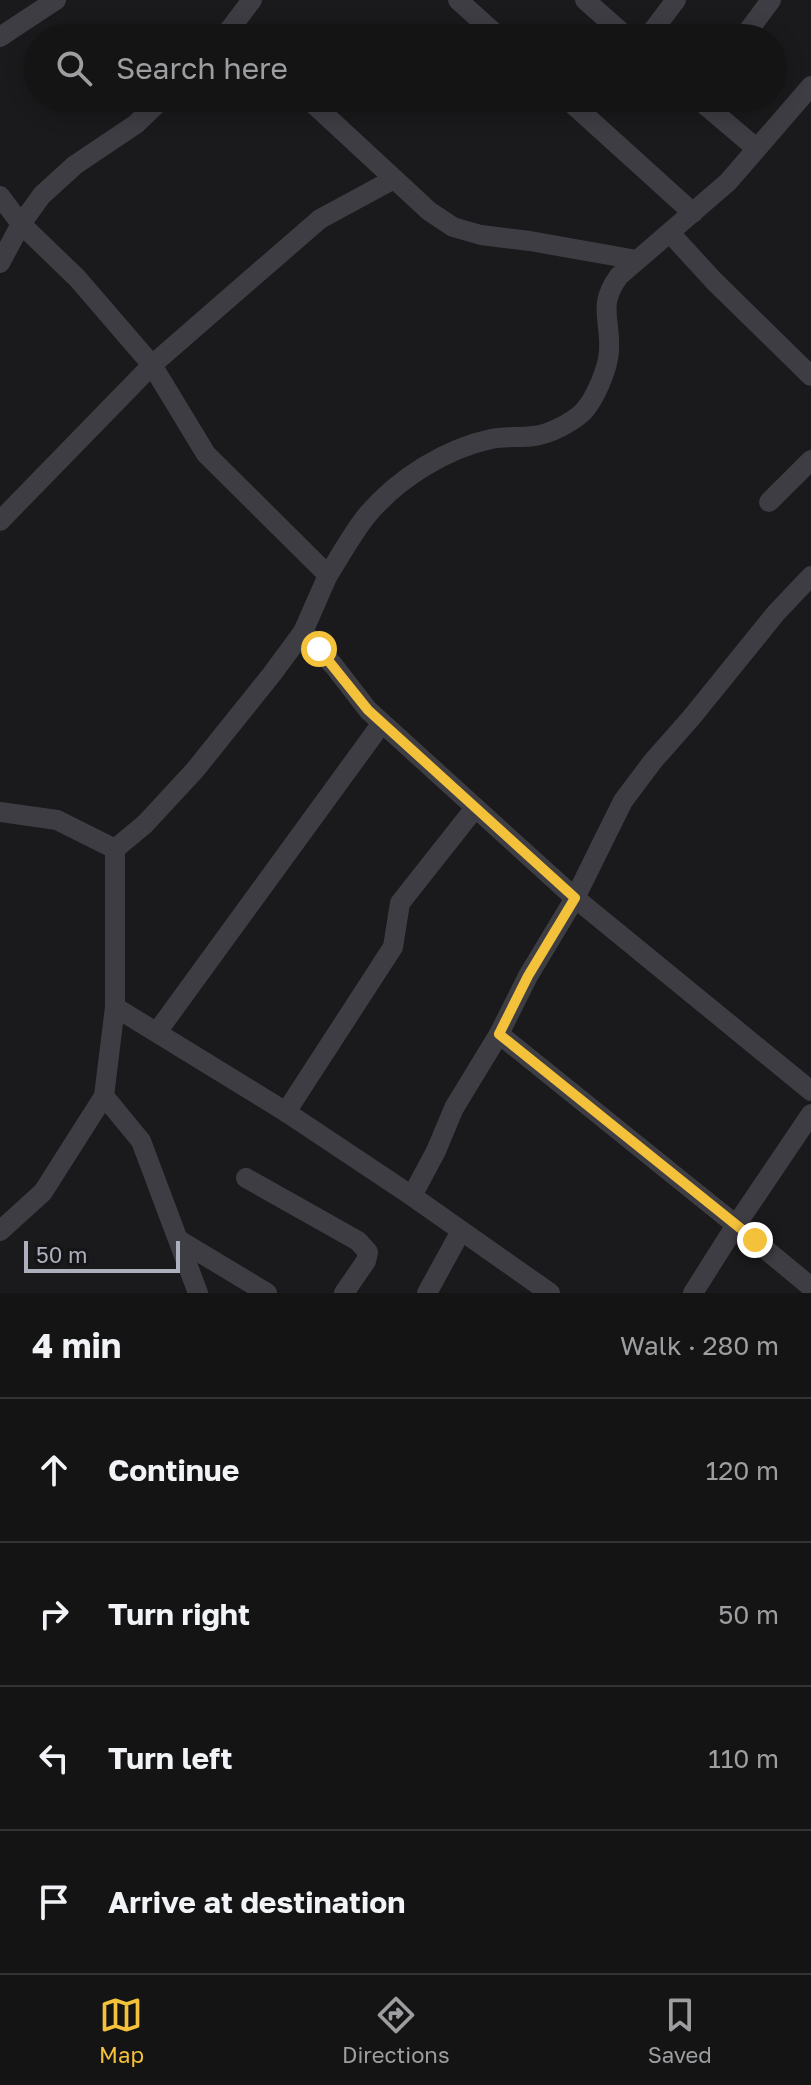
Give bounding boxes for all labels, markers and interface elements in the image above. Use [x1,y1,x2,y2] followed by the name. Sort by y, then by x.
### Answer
[24,24,787,112] search box
[52,46,96,90] icon: search
[116,50,288,86] text: Search here
[301,631,337,667] route start
[737,1222,773,1258] route end
[24,1237,180,1273] scale bar
[36,1241,87,1268] text: 50 m
[32,1325,121,1365] text: 4 min
[620,1330,779,1361] text: Walk · 280 m
[32,1448,76,1492] icon: ahead
[108,1452,239,1488] text: Continue
[706,1455,779,1486] text: 120 m
[32,1592,76,1636] icon: right
[108,1596,250,1632] text: Turn right
[718,1599,779,1630] text: 50 m
[32,1736,76,1780] icon: left
[108,1740,233,1776] text: Turn left
[708,1743,779,1774] text: 110 m
[32,1880,76,1924] icon: arrive
[108,1884,405,1920] text: Arrive at destination
[99,1993,144,2068] tab: Map
[342,1993,450,2068] tab: Directions
[648,1993,712,2068] tab: Saved

